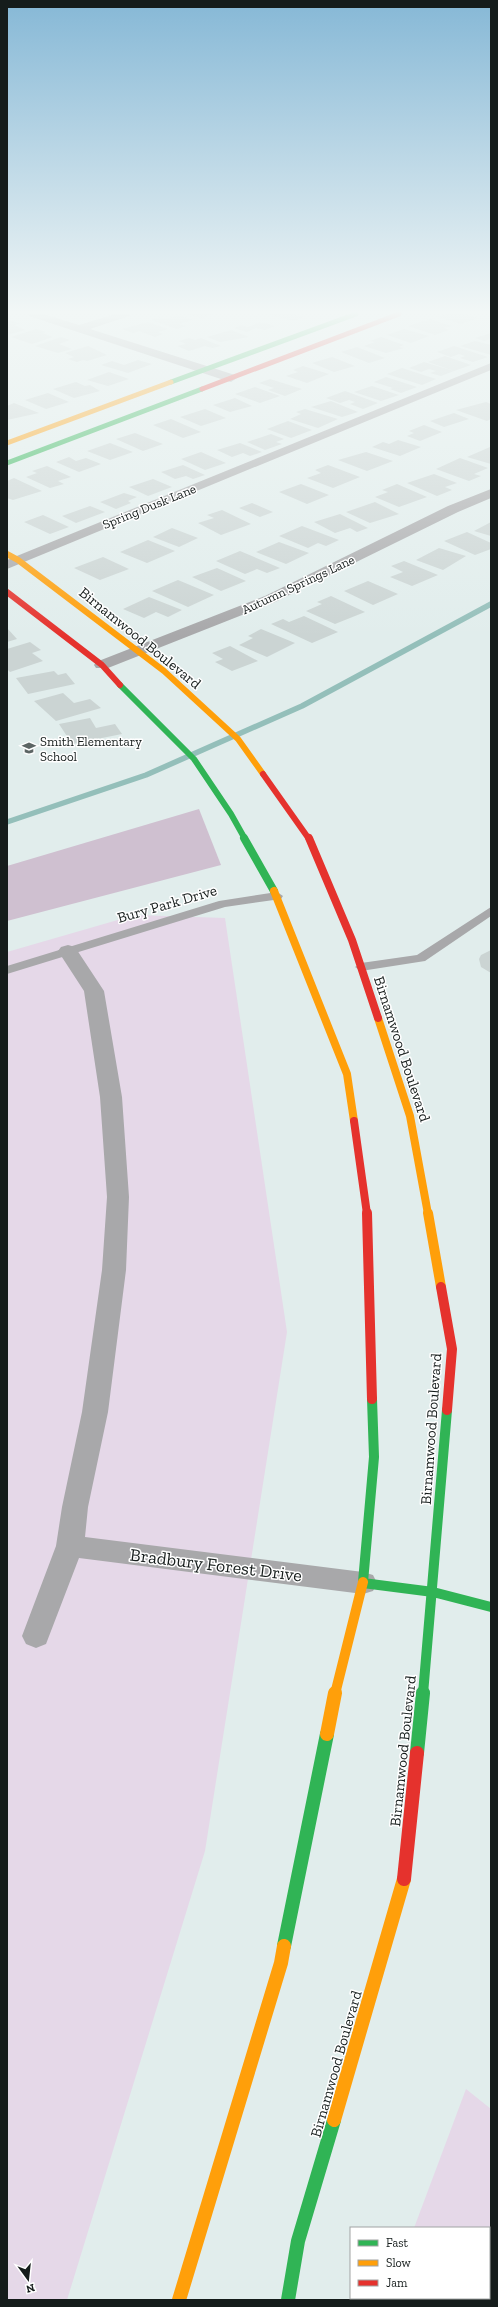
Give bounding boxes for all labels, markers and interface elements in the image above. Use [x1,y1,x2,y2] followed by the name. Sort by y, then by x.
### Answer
[100,481,198,532] street label: Spring Dusk Lane
[240,552,357,617] street label: Autumn Springs Lane
[75,583,205,693] street label: Birnamwood Boulevard
[40,734,142,764] place label: Smith Elementary School
[21,740,37,756] school or university icon: Smith Elementary School
[115,881,219,927] street label: Bury Park Drive
[370,974,434,1125] street label: Birnamwood Boulevard
[417,1352,445,1505] street label: Birnamwood Boulevard
[129,1544,303,1586] street label: Bradbury Forest Drive
[386,1674,420,1827] street label: Birnamwood Boulevard
[306,1988,366,2139] street label: Birnamwood Boulevard
[350,2227,490,2299] legend
[386,2236,409,2250] text: Fast
[386,2256,412,2270] text: Slow
[8,2259,48,2299] north arrow
[386,2276,408,2290] text: Jam
[24,2281,36,2296] text: N

